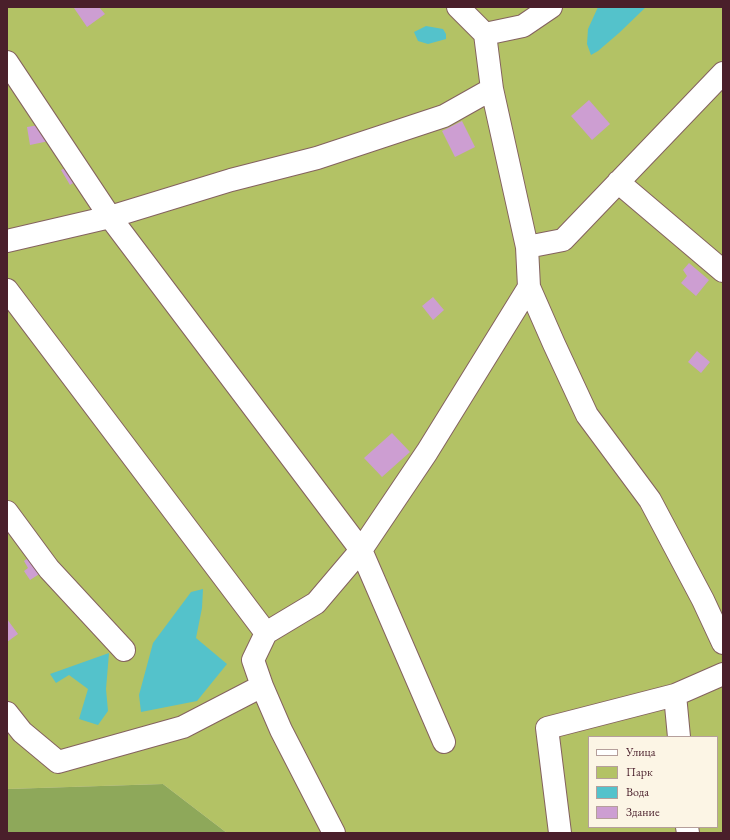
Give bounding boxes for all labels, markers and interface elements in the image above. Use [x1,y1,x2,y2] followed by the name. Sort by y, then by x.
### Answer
[588,736,718,828] legend
[626,744,656,760] text: Улица
[626,764,653,780] text: Парк
[626,784,649,800] text: Вода
[626,804,660,820] text: Здание

